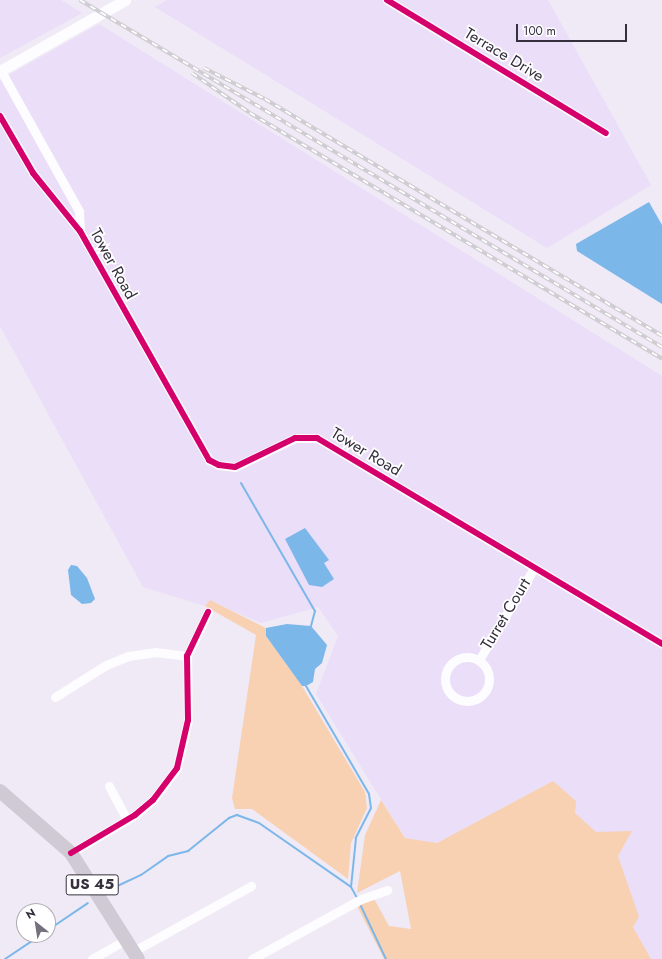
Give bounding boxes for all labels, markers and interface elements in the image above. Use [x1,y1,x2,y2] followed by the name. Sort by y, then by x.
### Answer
[518,16,629,42] scale bar
[523,22,556,40] text: 100 m
[461,24,547,86] street label: Terrace Drive
[86,225,140,303] street label: Tower Road
[328,424,404,480] street label: Tower Road
[477,575,535,653] street label: Turret Court
[65,872,119,898] road number: US 45
[16,903,56,943] north arrow
[23,904,38,923] text: N

